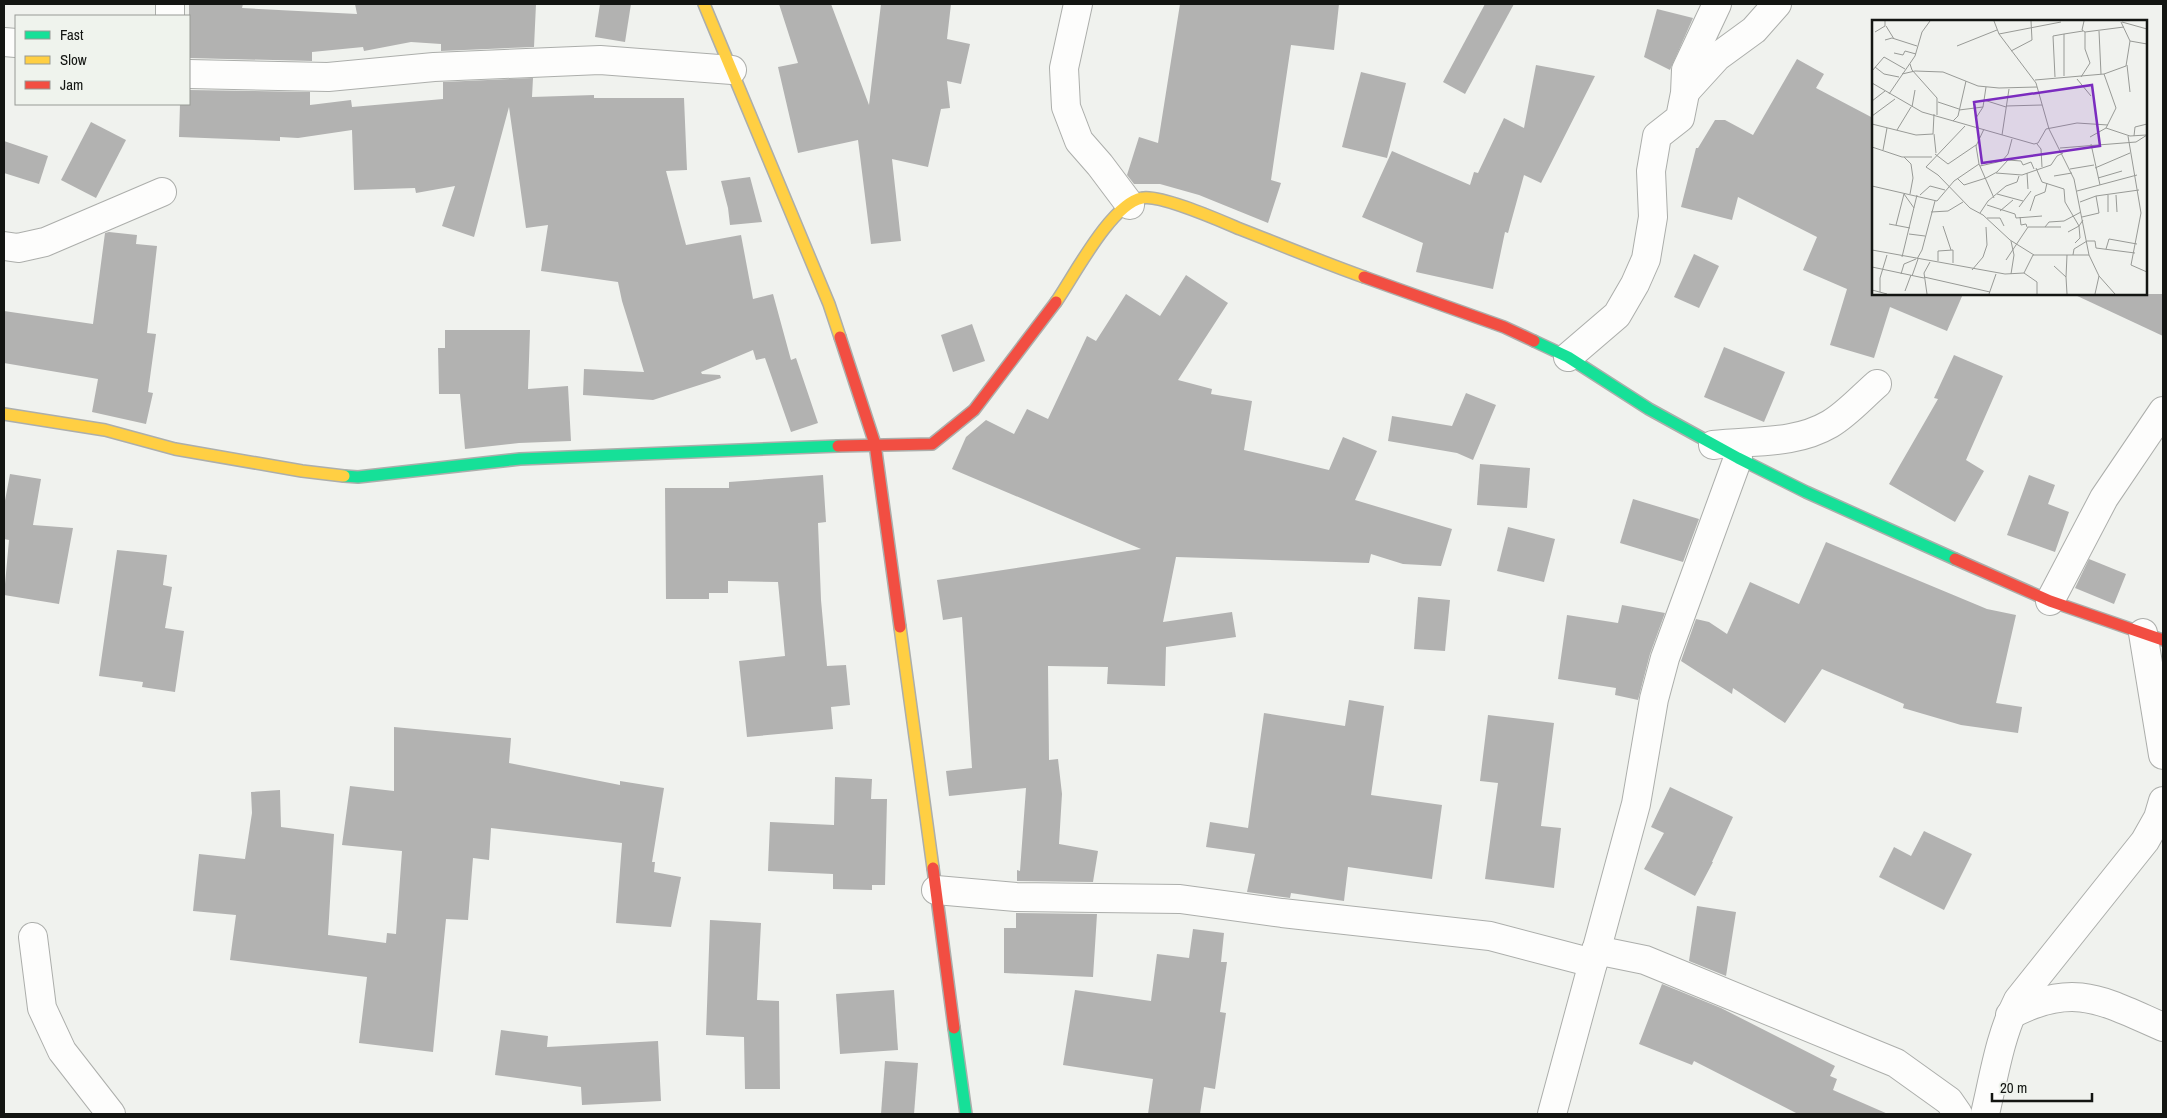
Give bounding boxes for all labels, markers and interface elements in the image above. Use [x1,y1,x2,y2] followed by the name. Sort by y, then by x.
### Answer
[15,15,190,105] legend
[1872,20,2147,295] inset map
[60,24,84,45] text: Fast
[60,49,87,70] text: Slow
[60,74,83,95] text: Jam
[1992,1070,2092,1102] scale bar
[2000,1077,2027,1098] text: 20 m

